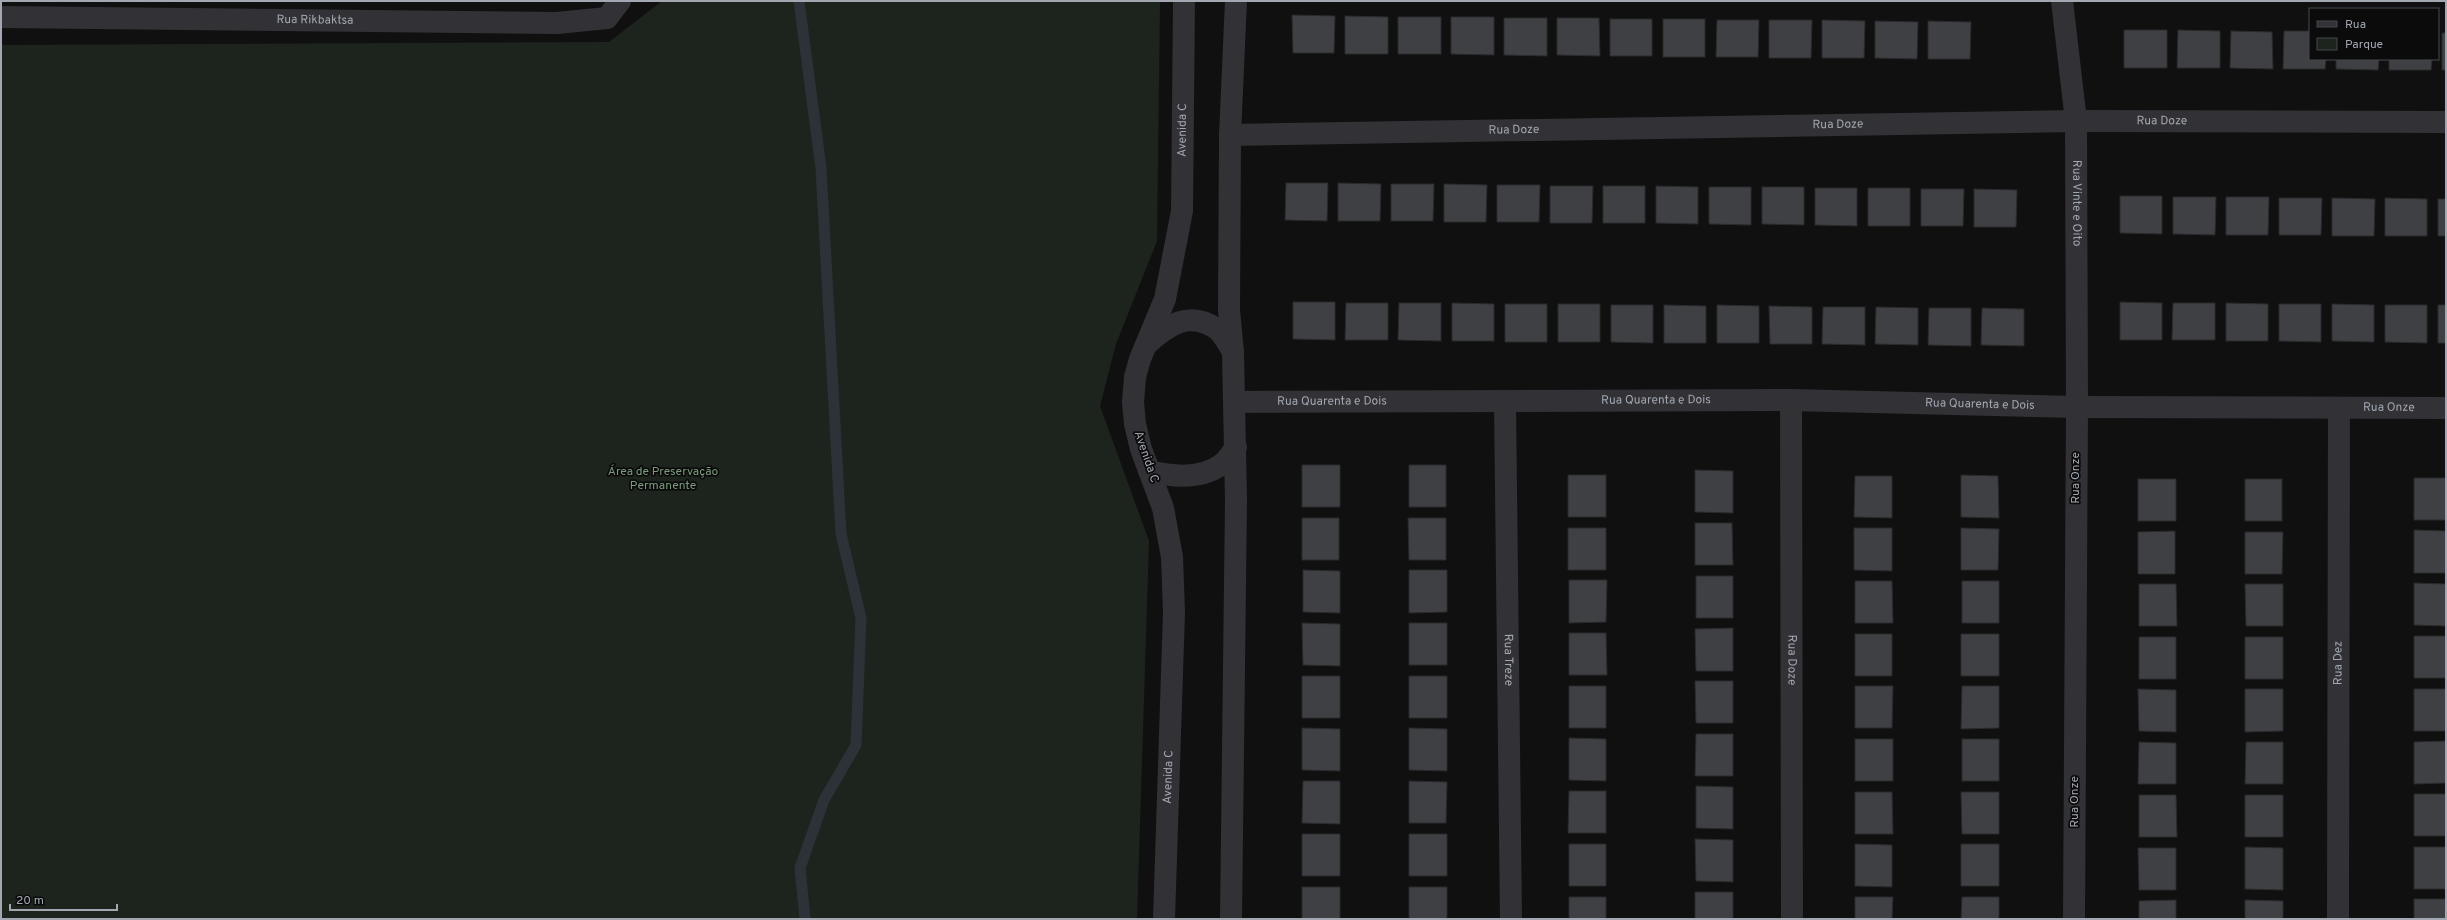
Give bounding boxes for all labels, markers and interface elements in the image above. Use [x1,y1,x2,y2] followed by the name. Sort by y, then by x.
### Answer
[2309,8,2439,60] legend
[276,12,354,29] street label: Rua Rikbaktsa
[2345,17,2366,33] text: Rua
[2345,37,2383,53] text: Parque
[1175,103,1191,157] street label: Avenida C
[2136,113,2187,129] street label: Rua Doze
[1812,117,1863,133] street label: Rua Doze
[1488,122,1540,139] street label: Rua Doze
[2068,160,2084,247] street label: Rua Vinte e Oito
[1601,392,1711,409] street label: Rua Quarenta e Dois
[1277,393,1387,410] street label: Rua Quarenta e Dois
[1925,395,2035,414] street label: Rua Quarenta e Dois
[2363,400,2415,416] street label: Rua Onze
[1130,429,1162,485] street label: Avenida C
[2068,452,2084,504] street label: Rua Onze
[608,464,719,494] park label: Área de Preservação Permanente
[1500,634,1516,686] street label: Rua Treze
[1783,635,1800,685] street label: Rua Doze
[2330,641,2347,685] street label: Rua Dez
[1160,750,1178,804] street label: Avenida C
[2067,776,2083,828] street label: Rua Onze
[10,886,117,912] scale bar
[16,893,44,909] text: 20 m

